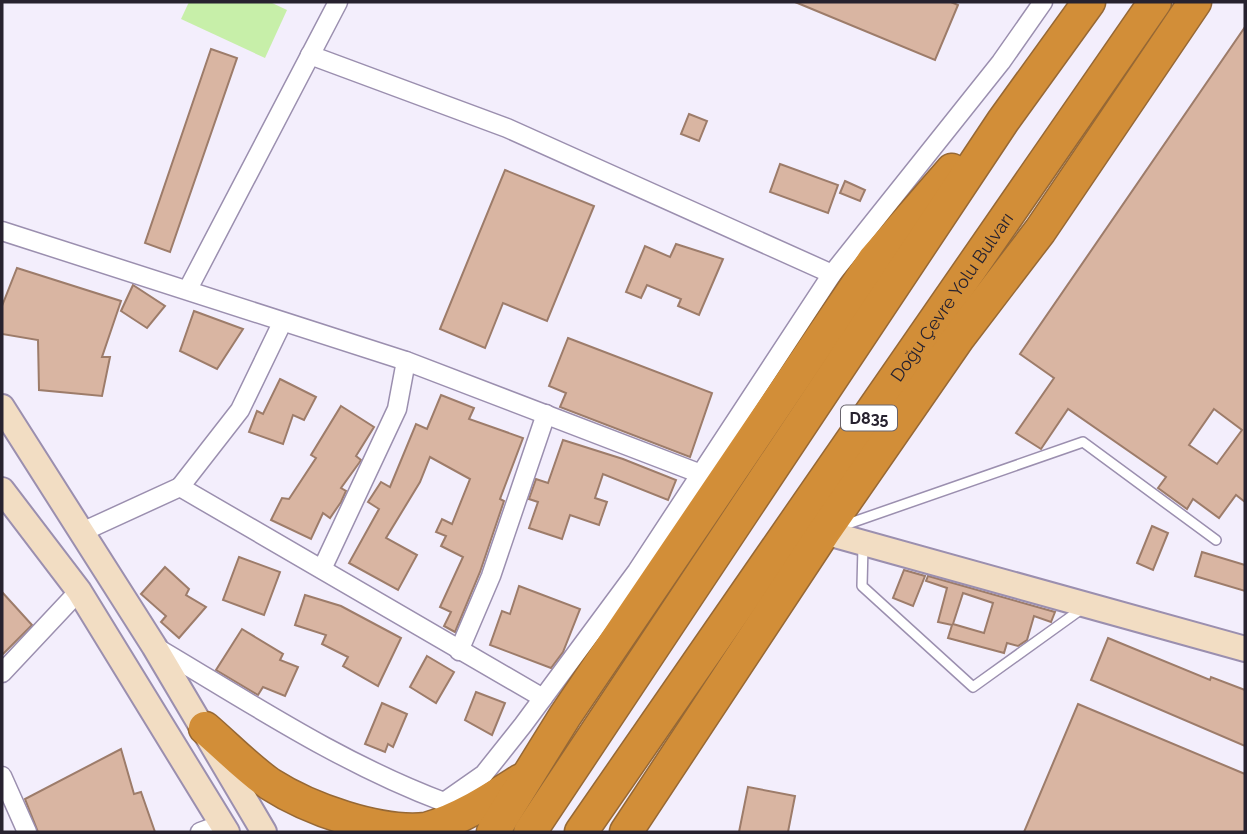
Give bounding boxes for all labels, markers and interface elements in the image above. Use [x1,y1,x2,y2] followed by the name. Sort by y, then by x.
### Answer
[886,208,1017,385] street label: Doğu Çevre Yolu Bulvarı
[841,406,897,430] road number: D835

